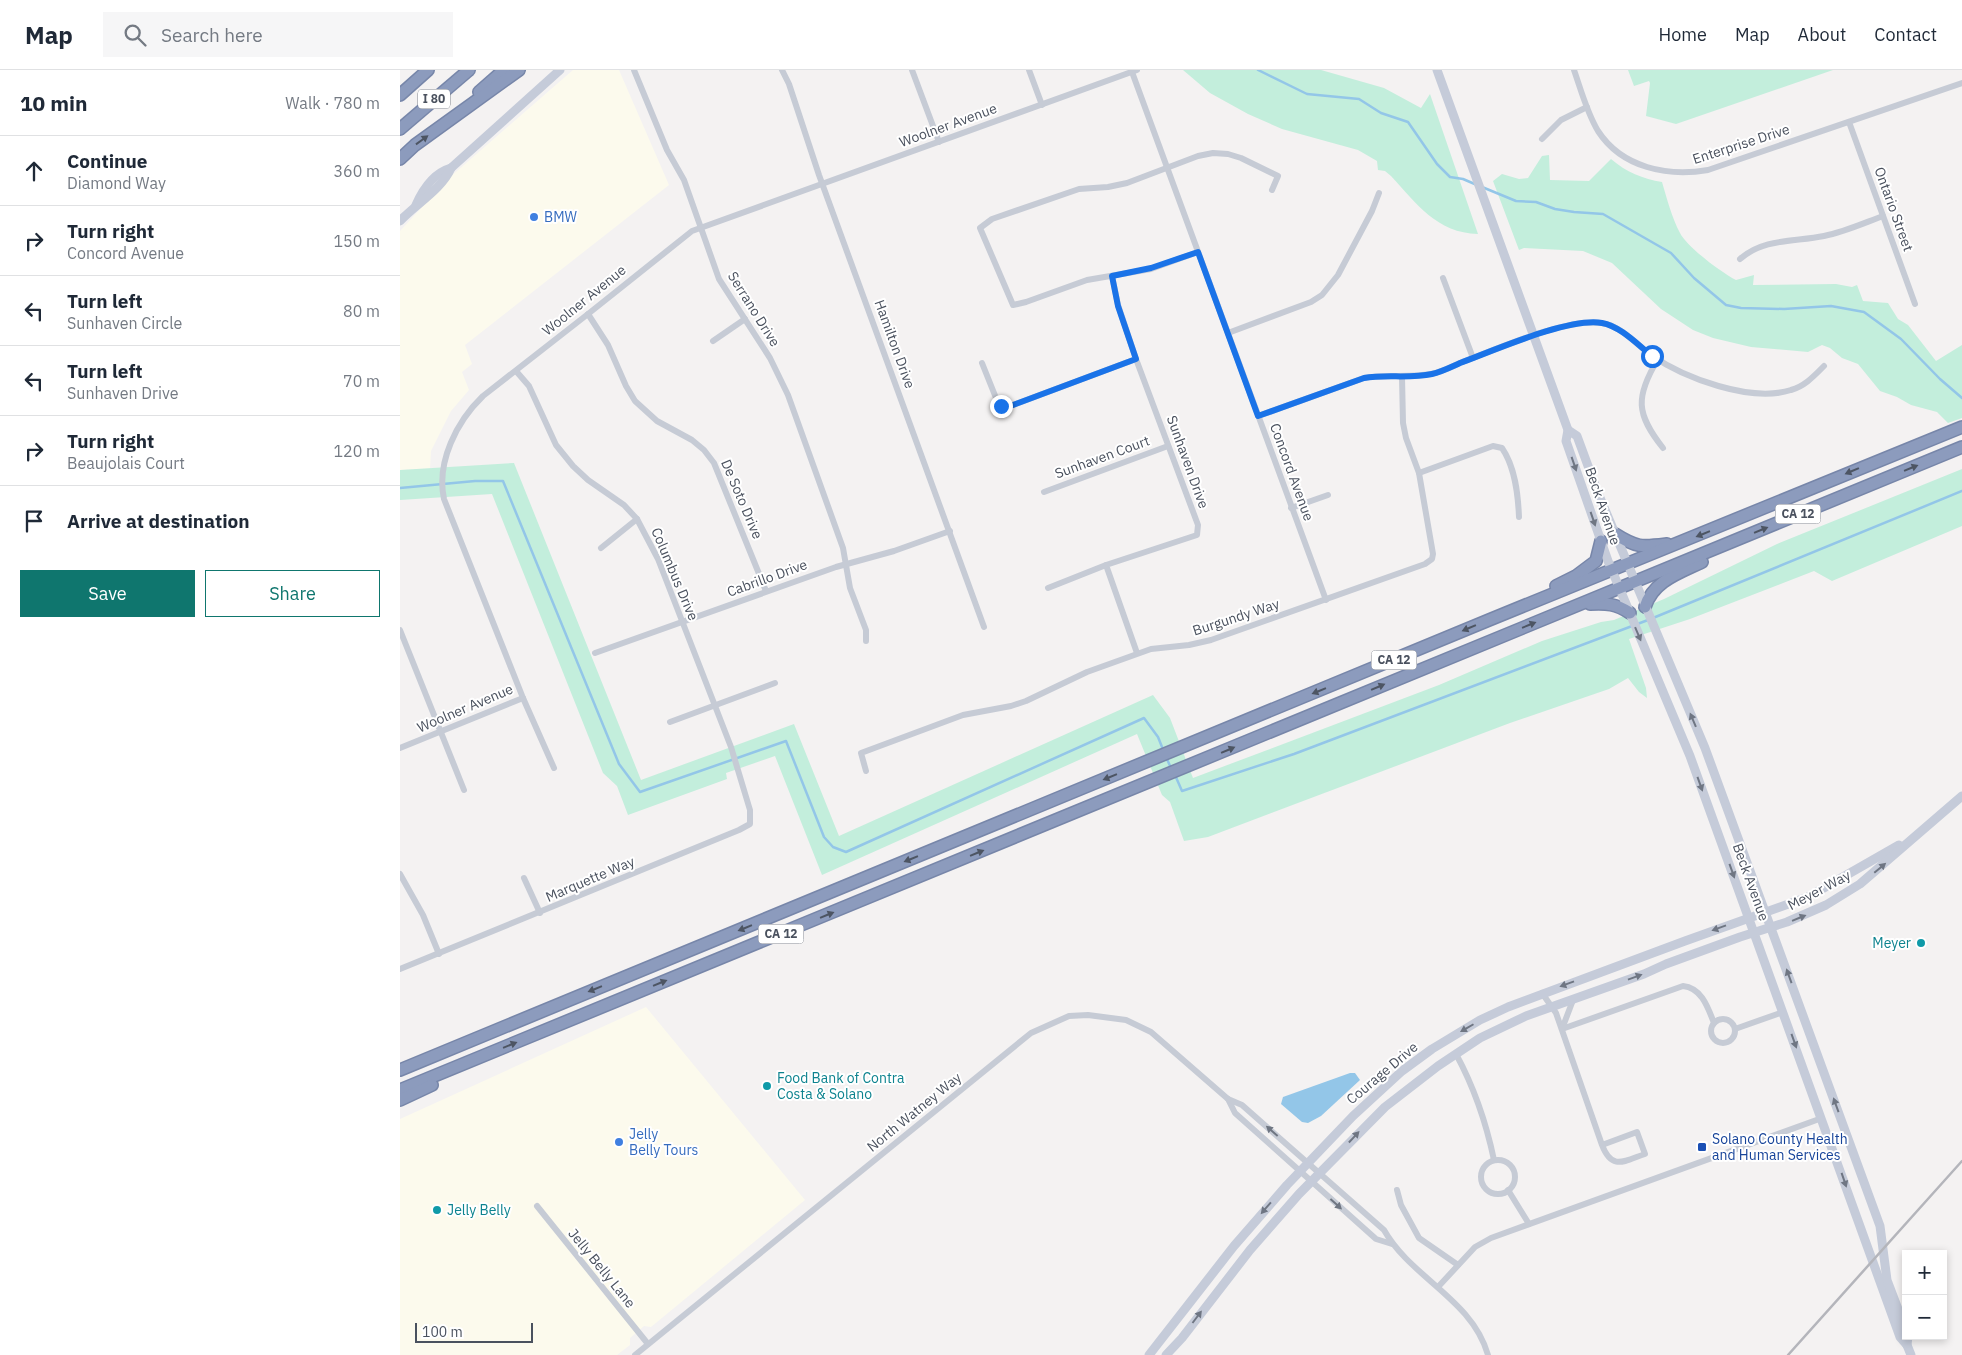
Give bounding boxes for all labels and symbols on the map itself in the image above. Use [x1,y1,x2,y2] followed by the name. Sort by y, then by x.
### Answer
[418,90,450,108] road number: I 80
[897,99,1000,151] street label: Woolner Avenue
[1690,120,1792,168] street label: Enterprise Drive
[415,135,428,146] one-way arrow
[1870,164,1918,254] street label: Ontario Street
[544,208,578,226] place label: BMW
[528,211,540,223] marker: BMW
[538,261,630,339] street label: Woolner Avenue
[724,268,784,350] street label: Serrano Drive
[871,297,920,391] street label: Hamilton Drive
[1641,345,1664,368] route start
[990,395,1013,418] route end
[1163,413,1213,511] street label: Sunhaven Drive
[1266,421,1318,524] street label: Concord Avenue
[1052,431,1152,483] street label: Sunhaven Court
[717,456,767,542] street label: De Soto Drive
[1570,457,1578,472] one-way arrow
[1904,464,1919,472] one-way arrow
[1581,465,1625,548] street label: Beck Avenue
[1845,468,1859,476] one-way arrow
[1776,504,1820,524] road number: CA 12
[1589,512,1597,527] one-way arrow
[647,525,703,623] street label: Columbus Drive
[1754,525,1768,533] one-way arrow
[1696,530,1710,538] one-way arrow
[724,555,810,601] street label: Cabrillo Drive
[1190,594,1282,640] street label: Burgundy Way
[1522,621,1536,629] one-way arrow
[1462,625,1476,633] one-way arrow
[1635,627,1643,641] one-way arrow
[1372,650,1416,670] road number: CA 12
[414,680,516,736] street label: Woolner Avenue
[1371,683,1385,691] one-way arrow
[1312,688,1327,695] one-way arrow
[1689,712,1697,727] one-way arrow
[1221,745,1235,753] one-way arrow
[1103,774,1117,782] one-way arrow
[1696,777,1704,792] one-way arrow
[1729,841,1773,924] street label: Beck Avenue
[970,849,984,857] one-way arrow
[543,852,637,906] street label: Marquette Way
[904,856,918,864] one-way arrow
[1873,862,1886,873] one-way arrow
[1729,863,1736,878] one-way arrow
[1784,866,1854,914] street label: Meyer Way
[820,911,835,919] one-way arrow
[1792,913,1806,921] one-way arrow
[738,924,752,932] one-way arrow
[758,924,804,944] road number: CA 12
[1712,925,1727,932] one-way arrow
[1872,934,1911,952] place label: Meyer
[1915,937,1927,949] marker: Meyer
[1785,968,1793,983] one-way arrow
[1628,973,1643,981] one-way arrow
[653,979,667,987] one-way arrow
[1559,980,1574,988] one-way arrow
[587,986,602,994] one-way arrow
[1459,1024,1474,1032] one-way arrow
[1790,1034,1798,1049] one-way arrow
[1343,1038,1422,1108] street label: Courage Drive
[503,1041,518,1049] one-way arrow
[863,1068,965,1156] street label: North Watney Way
[777,1069,905,1103] place label: Food Bank of Contra Costa & Solano
[761,1080,773,1092] marker: Food Bank of Contra Costa & Solano
[1832,1098,1839,1113] one-way arrow
[629,1125,699,1159] place label: Jelly Belly Tours
[1267,1125,1279,1137] one-way arrow
[1712,1130,1848,1164] place label: Solano County Health and Human Services
[1348,1132,1360,1144] one-way arrow
[613,1136,625,1148] marker: Jelly Belly Tours
[1696,1141,1708,1153] marker: Solano County Health and Human Services
[1841,1173,1848,1188] one-way arrow
[1329,1199,1342,1210] one-way arrow
[447,1201,511,1219] place label: Jelly Belly
[1261,1202,1272,1215] one-way arrow
[431,1204,443,1216] marker: Jelly Belly
[564,1225,640,1312] street label: Jelly Belly Lane
[1192,1311,1203,1324] one-way arrow
[415,1320,532,1343] scale bar

